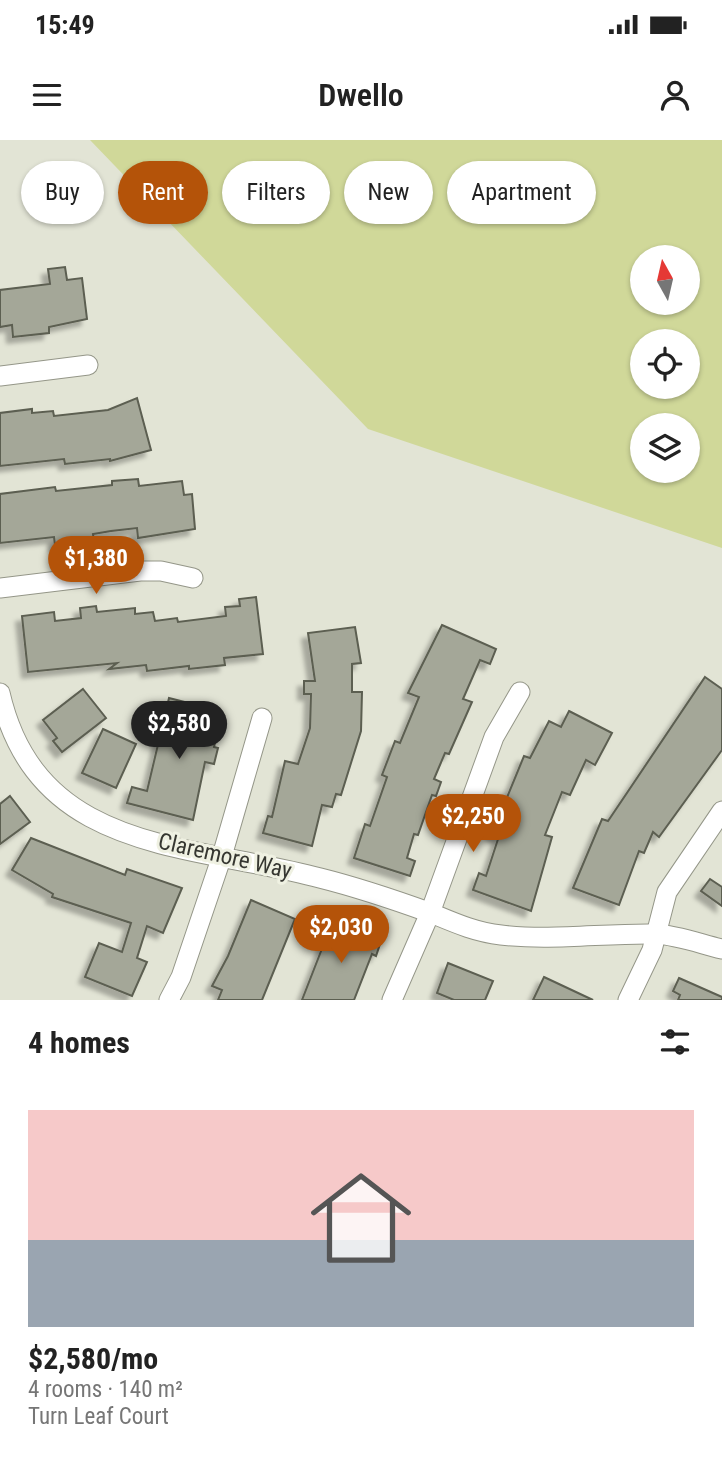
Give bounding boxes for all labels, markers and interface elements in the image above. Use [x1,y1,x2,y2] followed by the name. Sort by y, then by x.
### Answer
[35,10,95,40] text: 15:49
[28,76,66,114] icon: menu
[318,76,404,114] text: Dwello
[656,76,694,114] icon: person
[21,161,104,224] chip: Buy
[118,161,208,224] chip: Rent
[222,161,330,224] chip: Filters
[344,161,433,224] chip: New
[447,161,596,224] chip: Apartment
[630,245,700,315] north arrow
[630,245,700,483] map controls
[630,329,700,399] button: locate
[630,413,700,483] button: layers
[39,536,153,596] pin: $1,380
[64,545,128,572] text: $1,380
[122,702,236,761] pin: $2,580
[147,710,211,737] text: $2,580
[416,794,530,854] pin: $2,250
[441,803,505,830] text: $2,250
[156,828,295,885] street label: Claremore Way
[284,906,398,965] pin: $2,030
[309,914,373,941] text: $2,030
[656,1023,694,1061] icon: filters
[28,1025,130,1060] text: 4 homes
[298,1155,424,1281] icon: home
[28,1341,158,1376] text: $2,580/mo
[28,1376,183,1403] text: 4 rooms · 140 m²
[28,1403,169,1430] text: Turn Leaf Court

